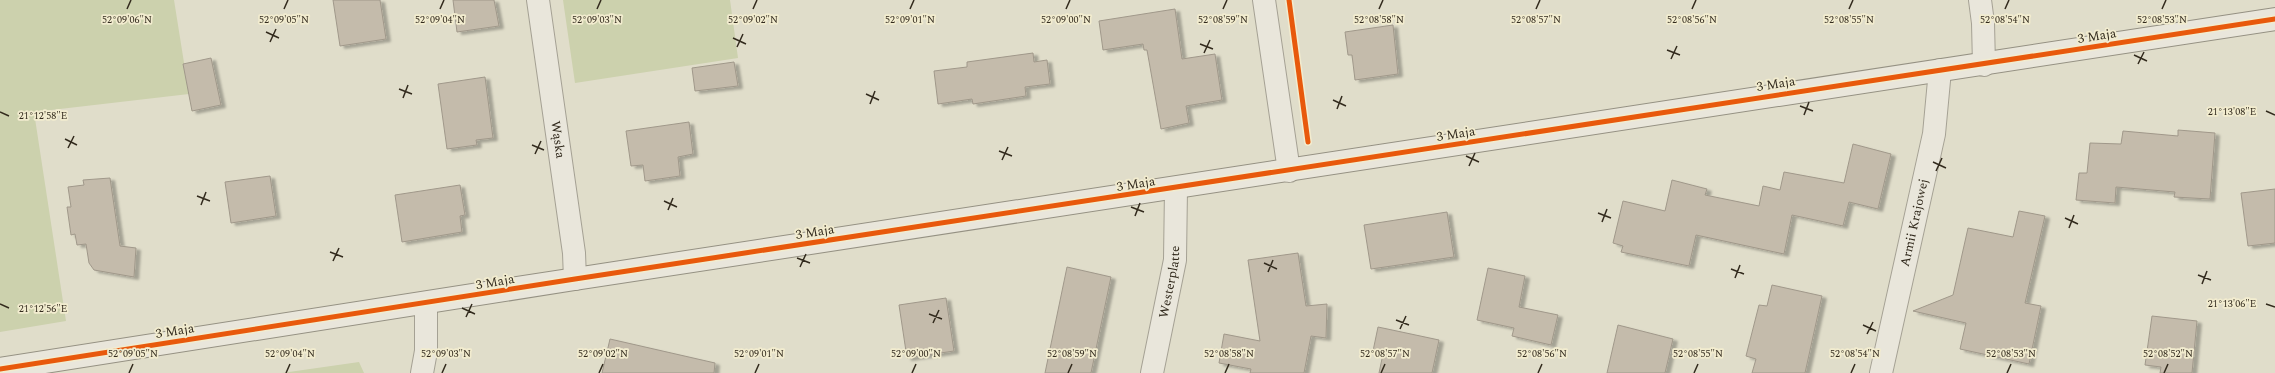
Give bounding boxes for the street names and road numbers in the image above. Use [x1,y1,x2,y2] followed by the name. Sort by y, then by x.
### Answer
[2076,23,2118,49] street label: 3 Maja
[1755,71,1797,97] street label: 3 Maja
[545,119,571,160] street label: Wąska
[1435,121,1477,147] street label: 3 Maja
[1115,171,1157,197] street label: 3 Maja
[1895,177,1934,269] street label: Armii Krajowej
[794,219,836,245] street label: 3 Maja
[1153,245,1185,320] street label: Westerplatte
[474,269,517,295] street label: 3 Maja
[154,318,196,344] street label: 3 Maja

